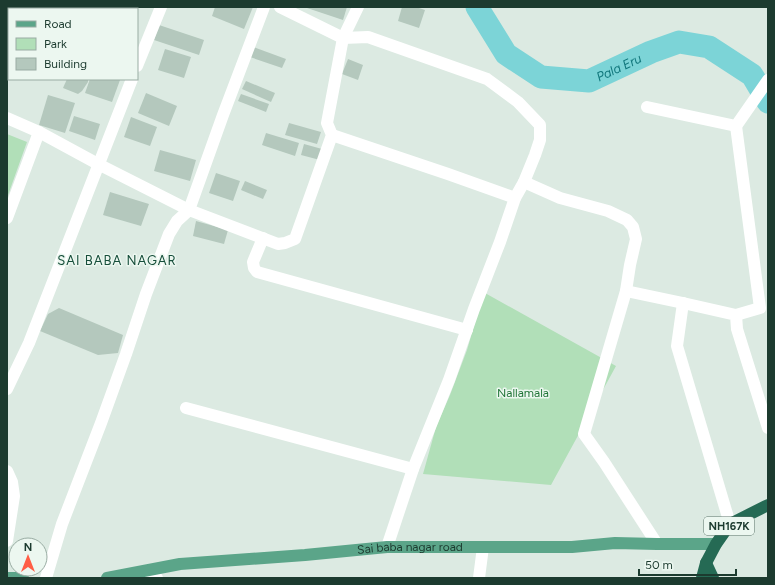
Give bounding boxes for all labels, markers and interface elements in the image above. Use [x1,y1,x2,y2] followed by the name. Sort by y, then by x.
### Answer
[8,8,138,80] legend
[44,17,72,31] text: Road
[44,37,67,51] text: Park
[594,51,644,85] water label: Pala Eru
[44,57,87,71] text: Building
[57,253,177,268] district label: SAI BABA NAGAR
[497,386,549,400] park label: Nallamala
[704,517,754,535] road number: NH167K
[8,537,48,577] north arrow
[357,540,463,557] street label: Sai baba nagar road
[24,541,32,554] text: N
[639,551,736,577] scale bar
[645,558,673,572] text: 50 m

